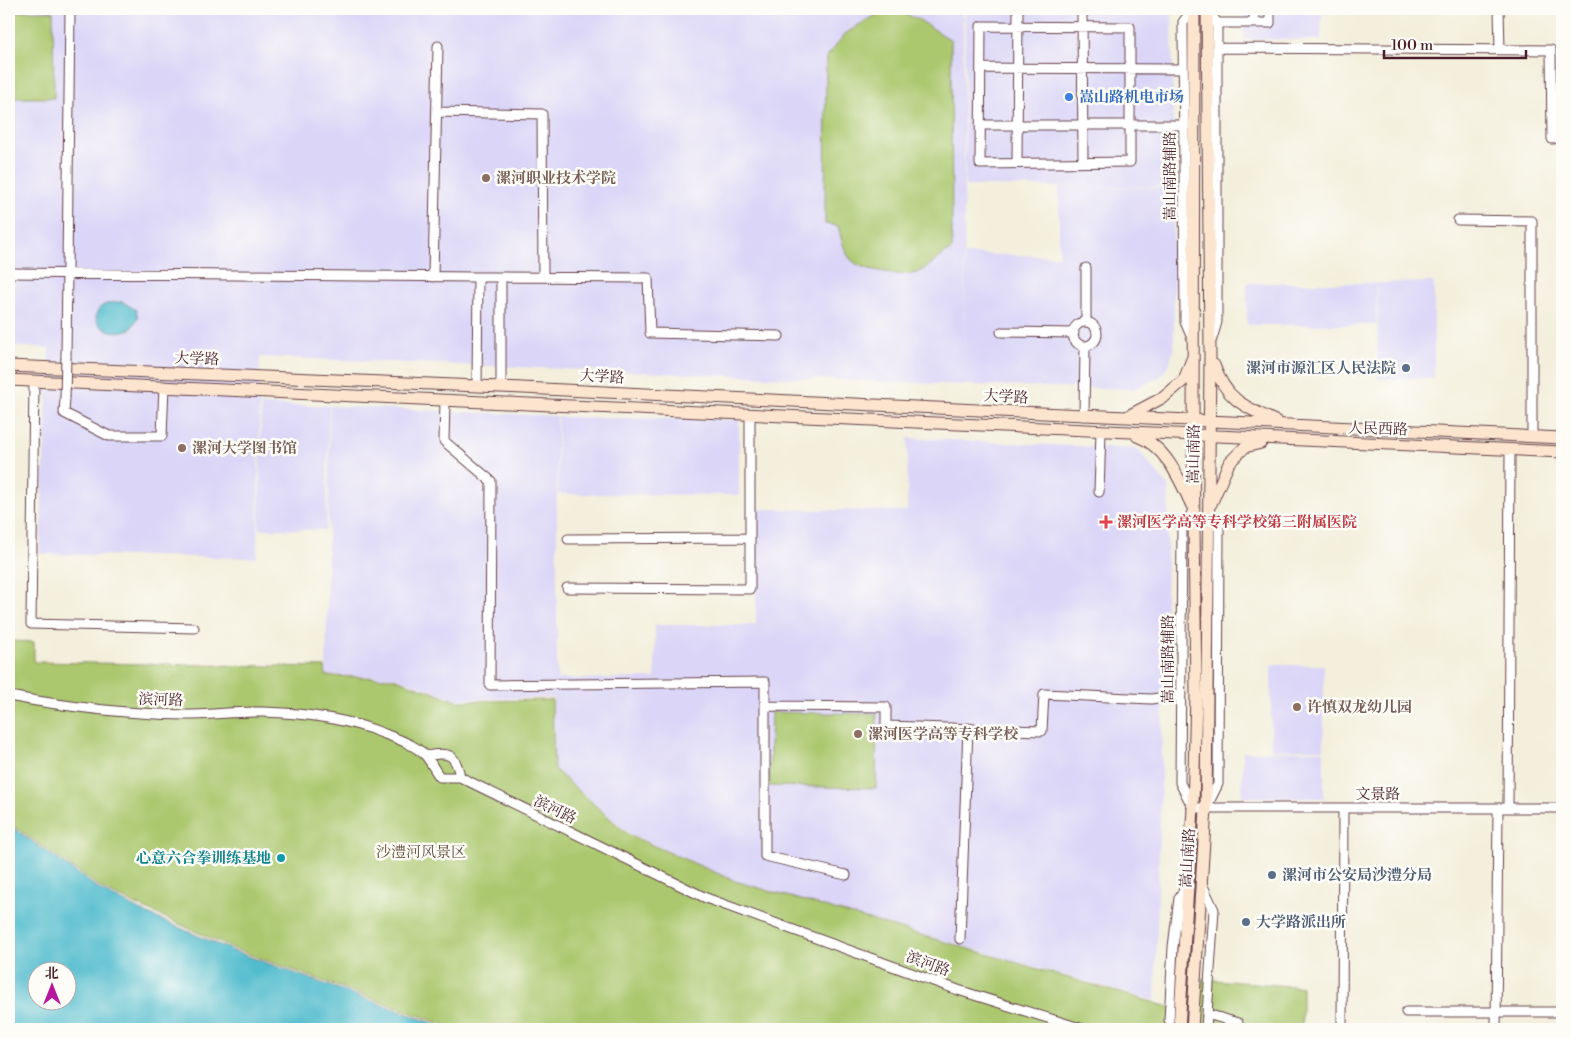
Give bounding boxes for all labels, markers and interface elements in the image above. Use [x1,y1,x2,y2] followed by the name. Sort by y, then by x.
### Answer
[1384,28,1526,60] scale bar
[1391,36,1433,55] text: 100 m
[1079,88,1184,107] place label: 嵩山路机电市场
[1063,91,1075,103] marker: 嵩山路机电市场
[1161,131,1180,221] street label: 嵩山南路辅路
[496,169,616,188] place label: 漯河职业技术学院
[480,172,492,184] marker: 漯河职业技术学院
[174,349,220,369] street label: 大学路
[1246,359,1396,378] place label: 漯河市源汇区人民法院
[1400,362,1412,374] marker: 漯河市源汇区人民法院
[579,366,625,388] street label: 大学路
[983,386,1029,408] street label: 大学路
[1348,418,1408,440] street label: 人民西路
[1184,424,1204,484] street label: 嵩山南路
[192,439,297,458] place label: 漯河大学图书馆
[176,442,188,454] marker: 漯河大学图书馆
[1117,513,1357,532] place label: 漯河医学高等专科学校第三附属医院
[1099,515,1113,529] marker: 漯河医学高等专科学校第三附属医院
[1159,614,1178,704] street label: 嵩山南路辅路
[138,690,184,710] street label: 滨河路
[1307,698,1412,717] place label: 许慎双龙幼儿园
[1291,701,1303,713] marker: 许慎双龙幼儿园
[868,725,1019,744] place label: 漯河医学高等专科学校
[852,728,864,740] marker: 漯河医学高等专科学校
[1355,785,1401,804] street label: 文景路
[531,792,579,828] street label: 滨河路
[1176,827,1200,889] street label: 嵩山南路
[376,843,466,862] park label: 沙澧河风景区
[136,849,271,868] place label: 心意六合拳训练基地
[275,852,287,864] marker: 心意六合拳训练基地
[1282,866,1432,885] place label: 漯河市公安局沙澧分局
[1266,869,1278,881] marker: 漯河市公安局沙澧分局
[1256,913,1346,932] place label: 大学路派出所
[1240,916,1252,928] marker: 大学路派出所
[904,947,952,981] street label: 滨河路
[28,960,78,1010] north arrow
[45,965,59,983] text: 北

